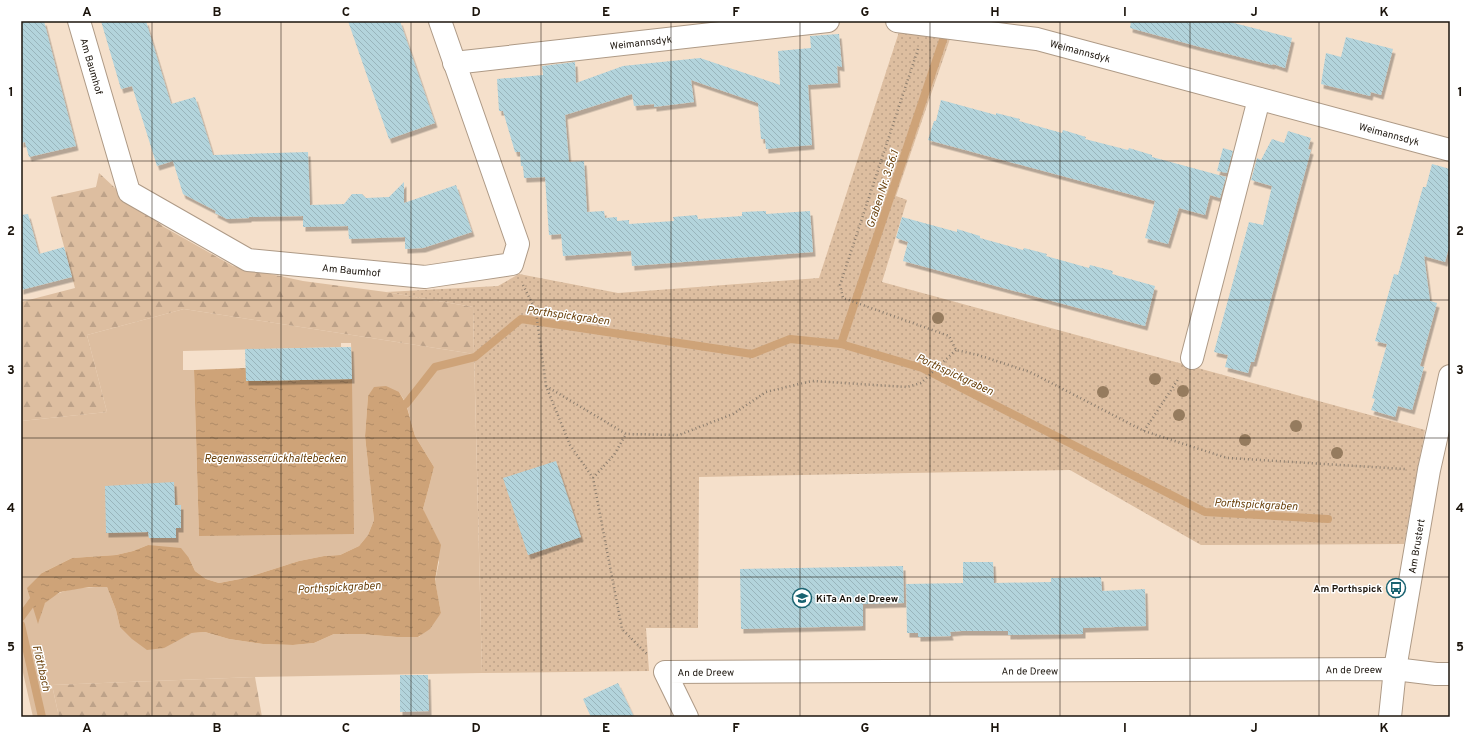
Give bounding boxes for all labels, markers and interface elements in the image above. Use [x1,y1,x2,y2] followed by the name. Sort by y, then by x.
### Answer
[82,5,92,21] text: A
[213,5,222,21] text: B
[342,5,350,21] text: C
[471,5,481,21] text: D
[602,5,610,21] text: E
[732,5,740,21] text: F
[861,5,870,21] text: G
[990,5,1000,21] text: H
[1123,5,1127,21] text: I
[1250,5,1258,21] text: J
[1379,5,1389,21] text: K
[609,34,673,53] street label: Weimannsdyk
[76,37,105,97] street label: Am Baumhof
[1048,38,1112,66] street label: Weimannsdyk
[8,85,14,101] text: 1
[1457,85,1463,101] text: 1
[1357,121,1421,150] street label: Weimannsdyk
[864,148,902,230] water label: Graben Nr. 3.56.1
[7,224,15,240] text: 2
[1456,224,1464,240] text: 2
[321,262,381,281] street label: Am Baumhof
[525,303,610,329] water label: Porthspickgraben
[914,351,995,399] water label: Porthspickgraben
[7,363,15,379] text: 3
[1456,363,1464,379] text: 3
[204,452,346,466] water label: Regenwasserrückhaltebecken
[1214,496,1298,514] water label: Porthspickgraben
[7,501,15,517] text: 4
[1456,501,1464,517] text: 4
[1406,518,1429,575] street label: Am Brustert
[1385,577,1407,599] bus stop icon: Am Porthspick
[297,579,381,597] water label: Porthspickgraben
[1313,583,1382,596] place label: Am Porthspick
[791,587,813,609] school or university icon: KiTa An de Dreew
[816,593,899,606] place label: KiTa An de Dreew
[7,640,15,656] text: 5
[1456,640,1464,656] text: 5
[29,644,53,693] water label: Flöthbach
[1326,664,1382,677] street label: An de Dreew
[1002,665,1058,679] street label: An de Dreew
[678,667,734,680] street label: An de Dreew
[82,721,92,737] text: A
[213,721,222,737] text: B
[342,721,350,737] text: C
[471,721,481,737] text: D
[602,721,610,737] text: E
[732,721,740,737] text: F
[861,721,870,737] text: G
[990,721,1000,737] text: H
[1123,721,1127,737] text: I
[1250,721,1258,737] text: J
[1379,721,1389,737] text: K

